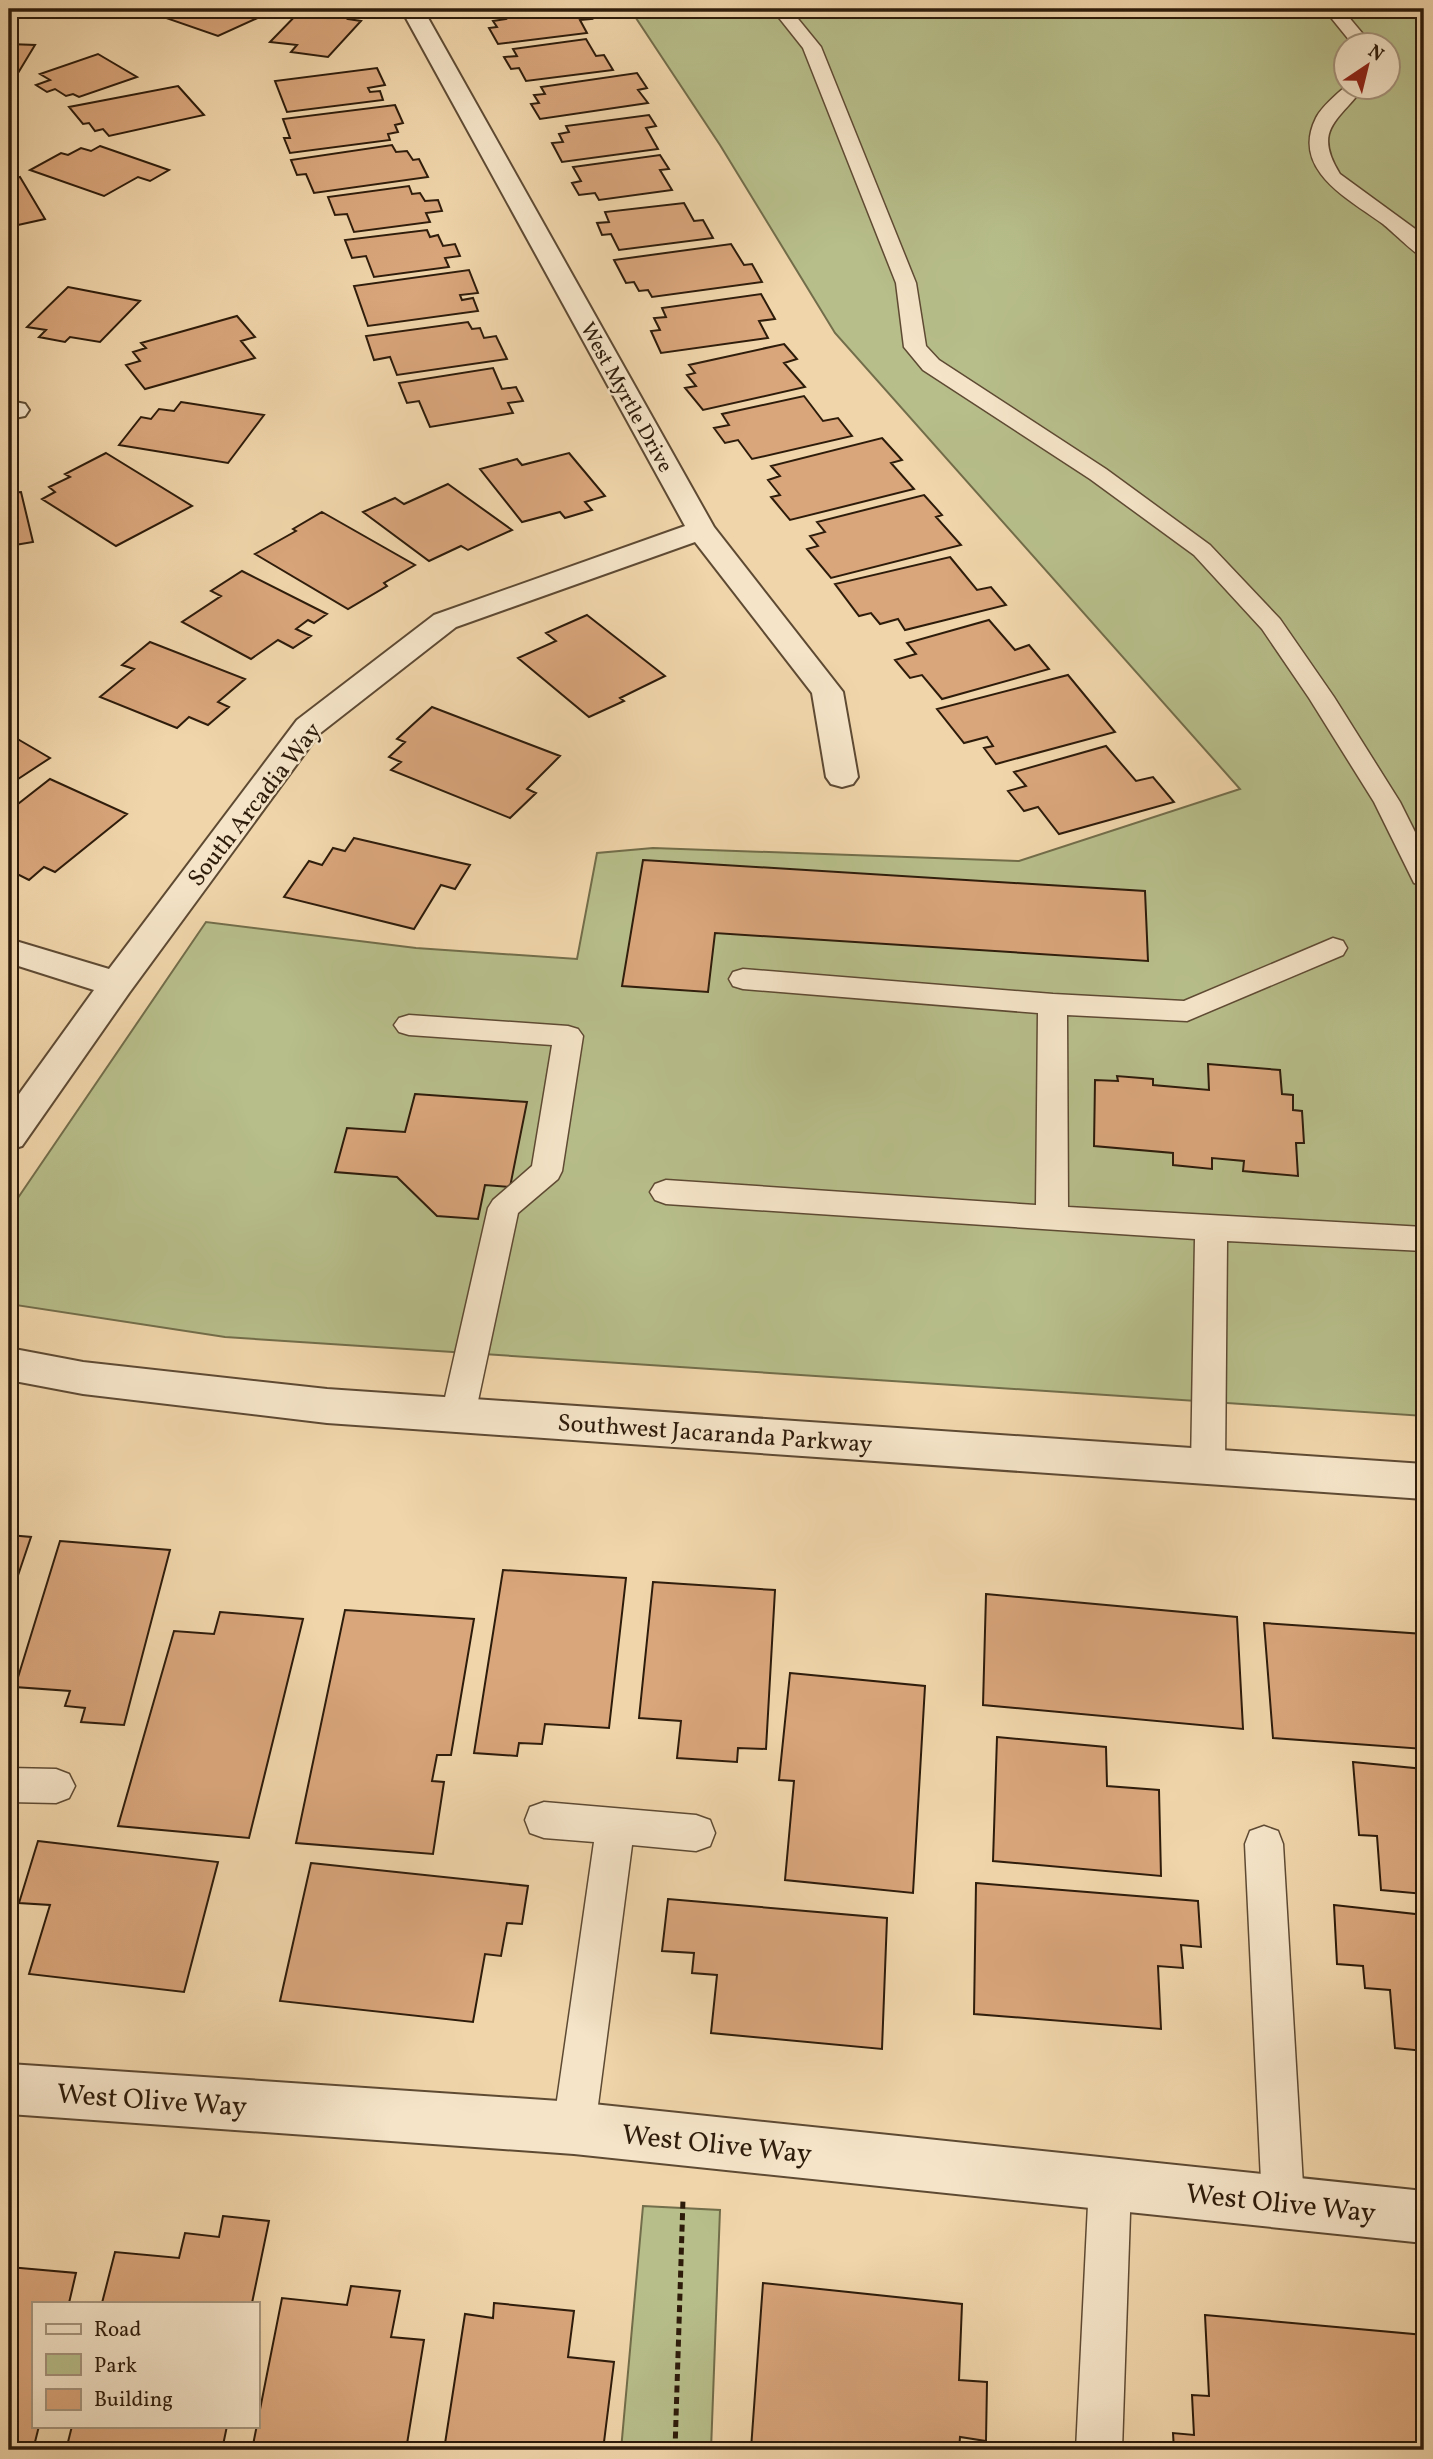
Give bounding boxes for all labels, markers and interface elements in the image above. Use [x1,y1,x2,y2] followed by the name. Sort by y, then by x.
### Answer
[1332,32,1402,102] north arrow
[1362,39,1389,68] text: N
[572,317,679,478] street label: West Myrtle Drive
[181,716,331,895] street label: South Arcadia Way
[556,1407,873,1463] street label: Southwest Jacaranda Parkway
[55,2075,248,2128] street label: West Olive Way
[620,2116,814,2175] street label: West Olive Way
[1184,2175,1378,2234] street label: West Olive Way
[32,2302,259,2428] legend
[94,2316,141,2345] text: Road
[94,2352,137,2381] text: Park
[94,2386,173,2415] text: Building

